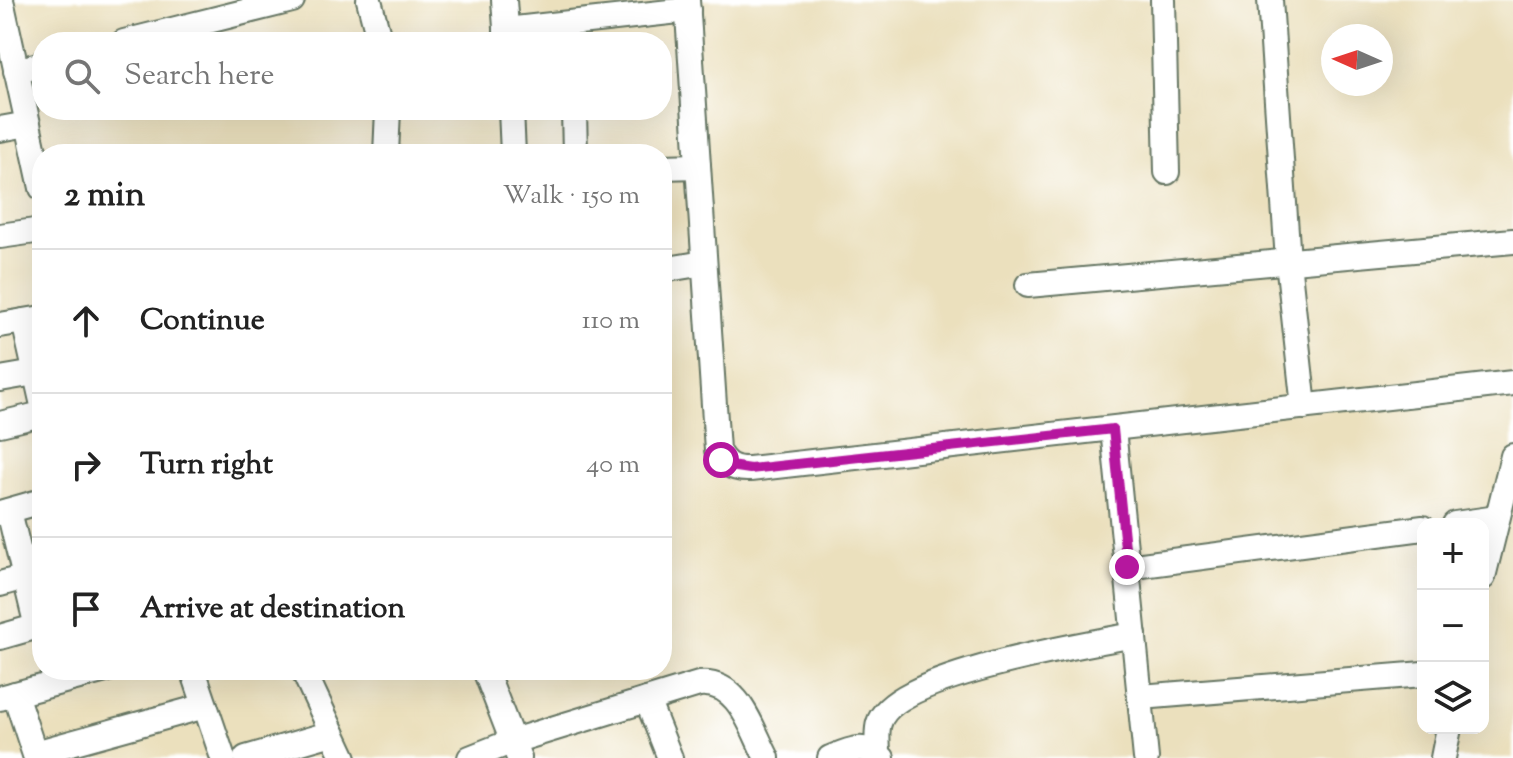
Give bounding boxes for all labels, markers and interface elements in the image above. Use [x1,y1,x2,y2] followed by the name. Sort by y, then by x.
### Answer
[1321,24,1393,96] north arrow
[32,32,672,120] search box
[60,54,104,98] icon: search
[124,55,274,98] text: Search here
[64,172,145,221] text: 2 min
[503,178,640,215] text: Walk · 150 m
[64,299,108,343] icon: ahead
[140,300,265,343] text: Continue
[582,303,640,340] text: 110 m
[703,442,739,478] route start
[64,443,108,487] icon: right
[140,444,273,487] text: Turn right
[586,447,640,484] text: 40 m
[1417,518,1489,734] map controls
[1417,518,1489,590] button: +
[1109,549,1145,585] route end
[64,587,108,631] icon: arrive
[140,588,405,631] text: Arrive at destination
[1417,590,1489,662] button: −
[1417,662,1489,734] button: layers

